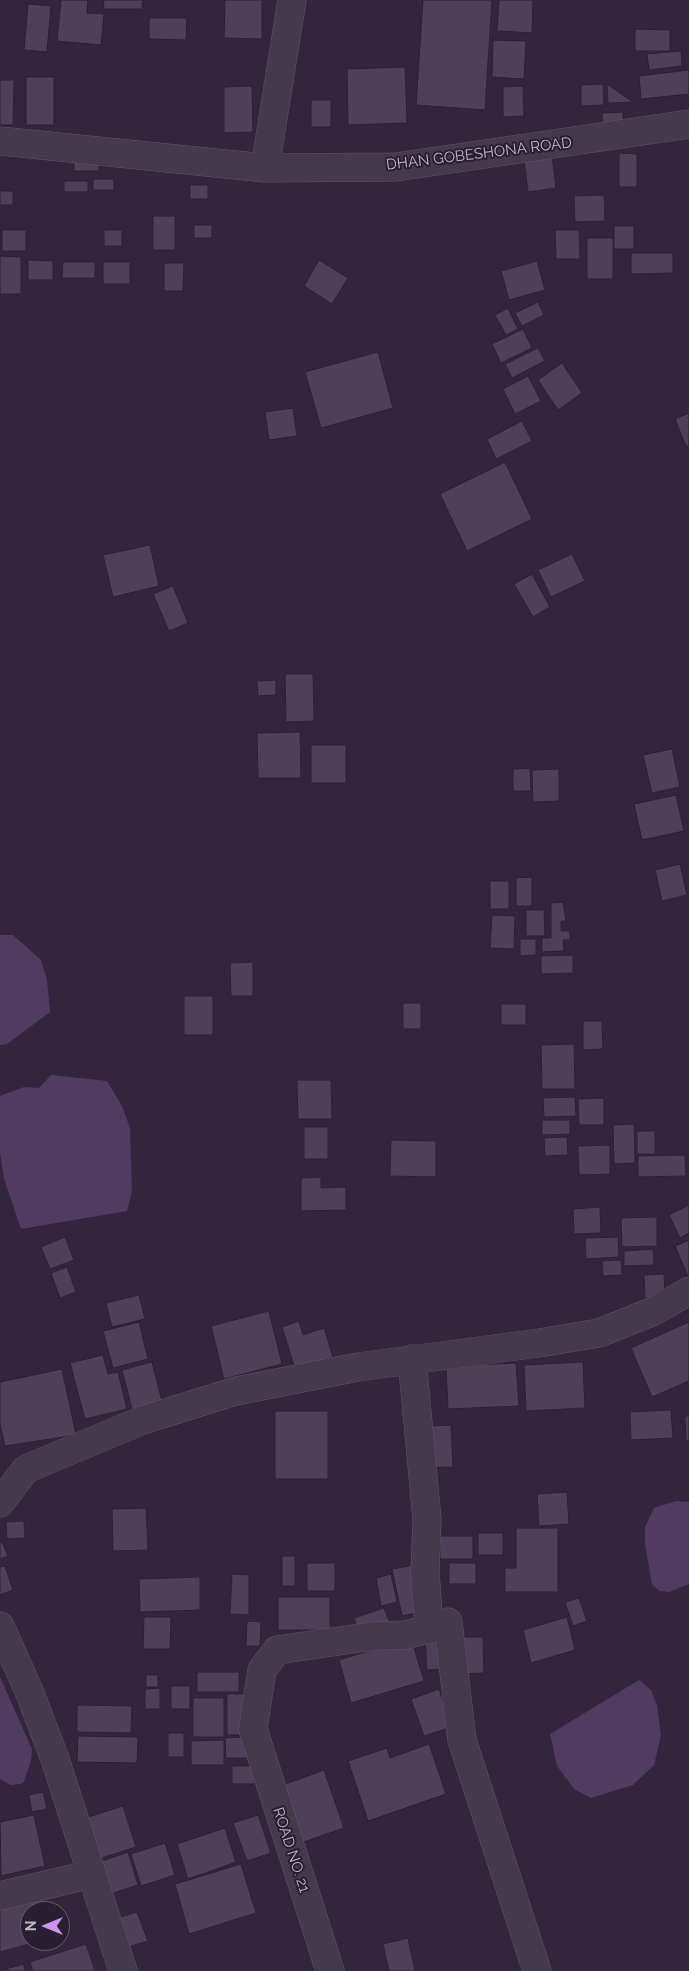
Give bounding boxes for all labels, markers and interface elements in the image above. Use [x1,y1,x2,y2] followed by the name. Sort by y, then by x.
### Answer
[385,134,573,174] street label: DHAN GOBESHONA ROAD
[269,1805,313,1895] street label: ROAD NO. 21
[20,1901,70,1951] north arrow
[23,1921,39,1931] text: N

